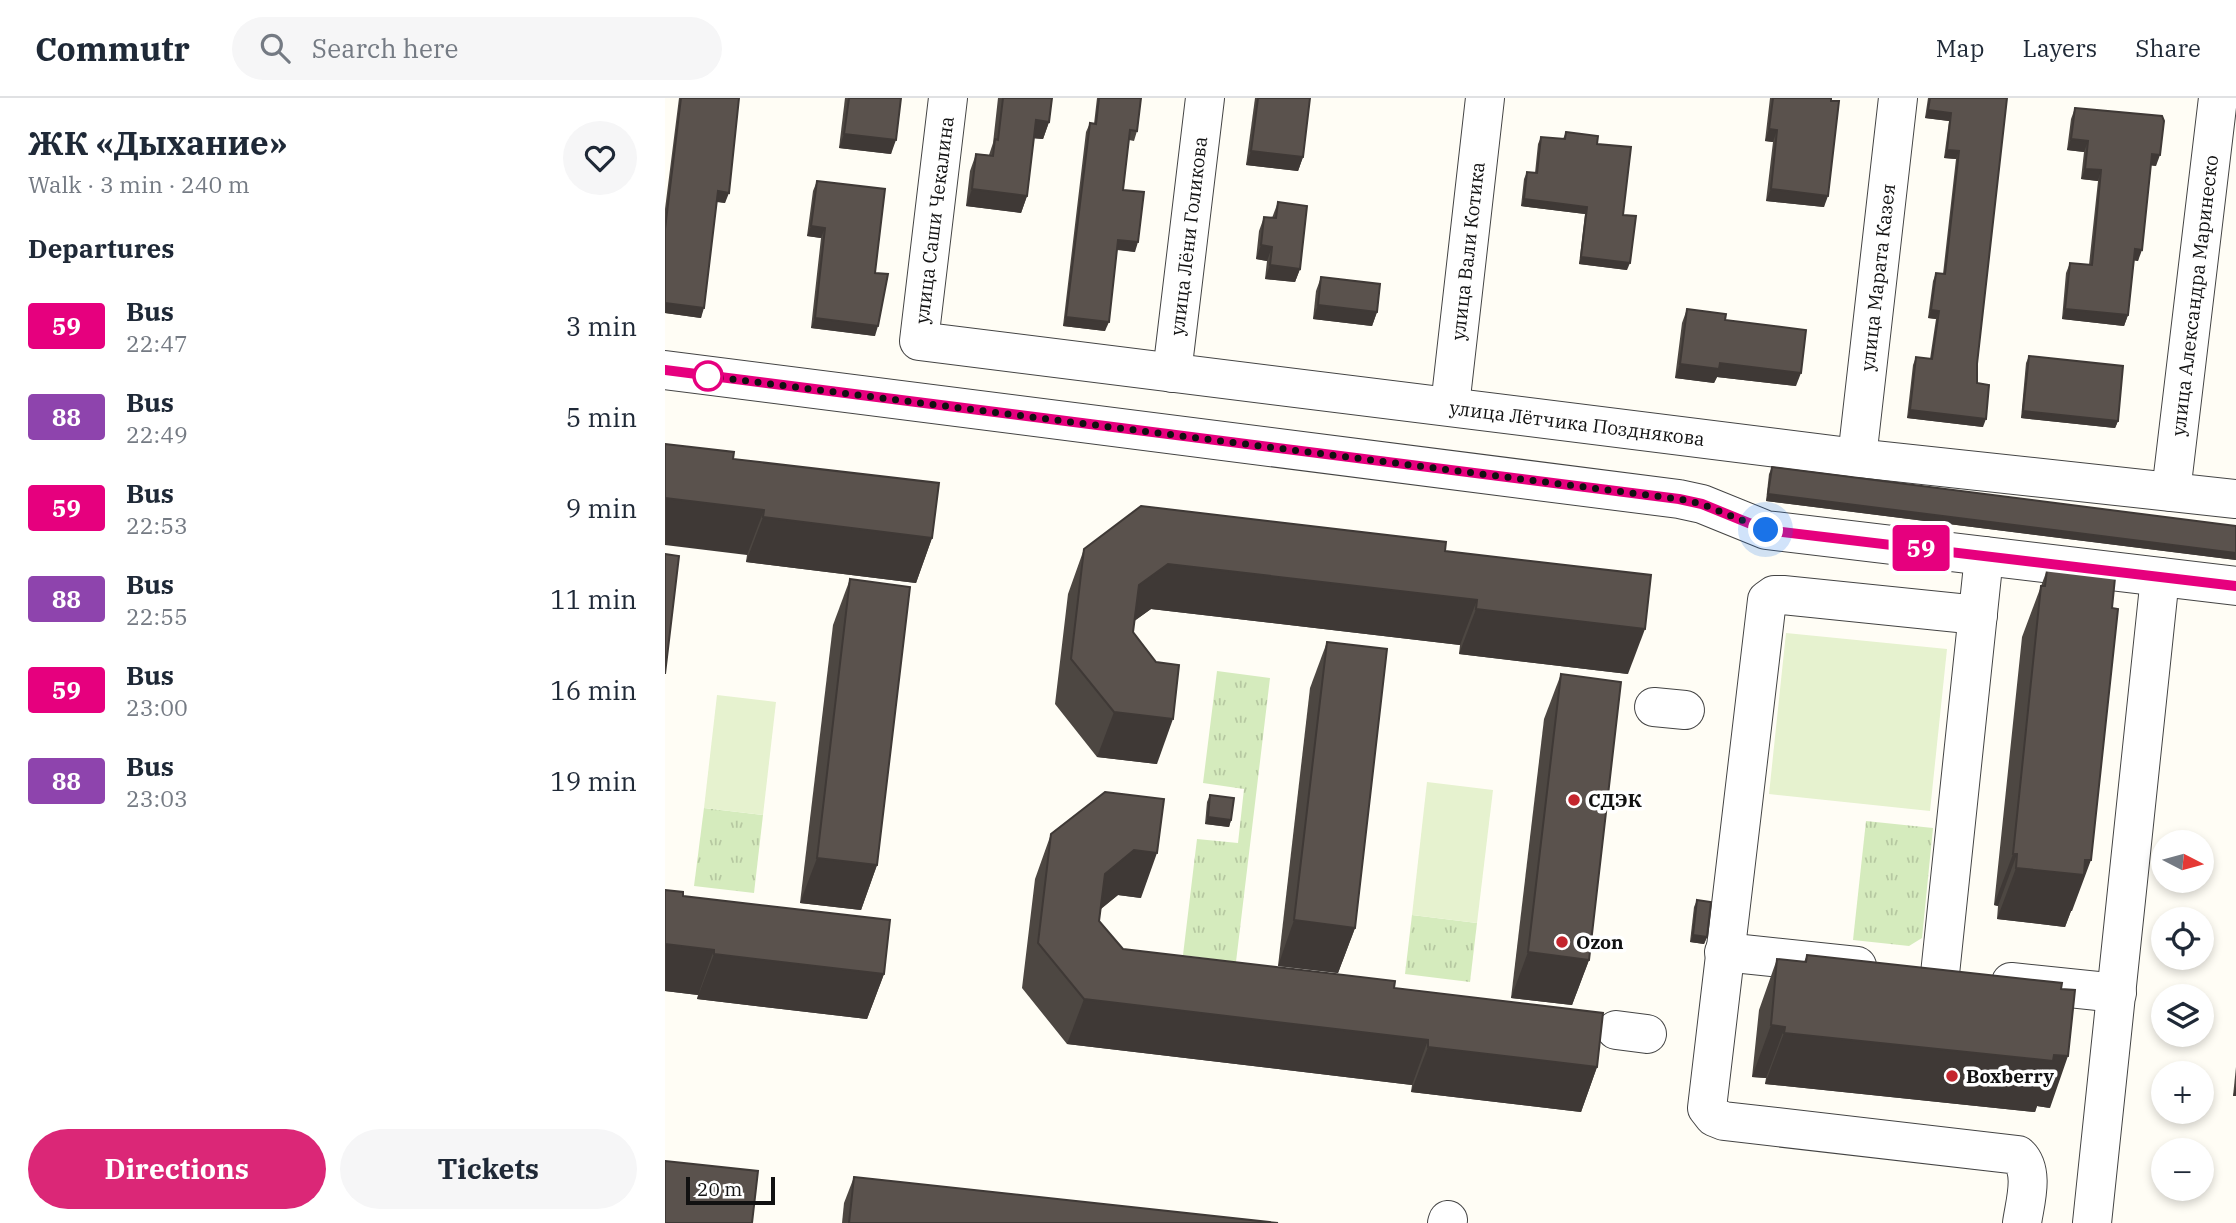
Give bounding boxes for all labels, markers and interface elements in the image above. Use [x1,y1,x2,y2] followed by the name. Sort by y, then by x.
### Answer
[232,17,722,80] search box
[35,27,190,70] text: Commutr
[256,29,294,67] icon: search
[312,31,458,65] text: Search here
[1936,32,1984,64] text: Map
[2022,32,2097,64] text: Layers
[2135,32,2201,64] text: Share
[909,115,959,325] street label: улица Саши Чекалина
[28,121,287,164] text: ЖК «Дыхание»
[563,121,637,195] button: heart
[1165,135,1212,337] street label: улица Лёни Голикова
[2166,154,2223,437] street label: улица Александра Маринеско
[1446,160,1490,342] street label: улица Вали Котика
[28,169,250,199] text: Walk · 3 min · 240 m
[1855,182,1900,372] street label: улица Марата Казея
[28,231,174,265] text: Departures
[126,294,174,328] text: Bus
[566,309,637,343] text: 3 min
[52,310,81,342] text: 59
[126,328,188,358] text: 22:47
[693,361,723,391] unlabelled marker
[126,385,174,419] text: Bus
[1448,395,1706,451] street label: улица Лётчика Позднякова
[566,400,637,434] text: 5 min
[52,401,81,433] text: 88
[126,419,188,449] text: 22:49
[126,476,174,510] text: Bus
[566,491,637,525] text: 9 min
[52,492,81,524] text: 59
[126,510,188,540] text: 22:53
[1748,512,1783,547] your location
[1889,525,1953,571] line badge: 59
[1907,532,1935,564] text: 59
[126,567,174,601] text: Bus
[550,582,637,616] text: 11 min
[52,583,81,615] text: 88
[126,601,188,631] text: 22:55
[126,658,174,692] text: Bus
[550,673,637,707] text: 16 min
[52,674,81,706] text: 59
[126,692,188,722] text: 23:00
[126,749,174,783] text: Bus
[550,764,637,798] text: 19 min
[52,765,81,797] text: 88
[126,783,188,813] text: 23:03
[1588,788,1642,812] place label: СДЭК
[1566,792,1582,808] marker: СДЭК
[2151,830,2214,892] north arrow
[2151,830,2214,1201] map controls
[2151,907,2214,970] button: locate
[1576,930,1624,954] place label: Ozon
[1554,934,1570,950] marker: Ozon
[2151,984,2214,1047] button: layers
[2151,1061,2214,1124] button: +
[1966,1064,2054,1088] place label: Boxberry
[1944,1068,1960,1084] marker: Boxberry
[28,1129,326,1209] button: Directions
[340,1129,637,1209] button: Tickets
[2151,1138,2214,1201] button: −
[686,1174,775,1206] scale bar
[697,1177,742,1201] text: 20 m

